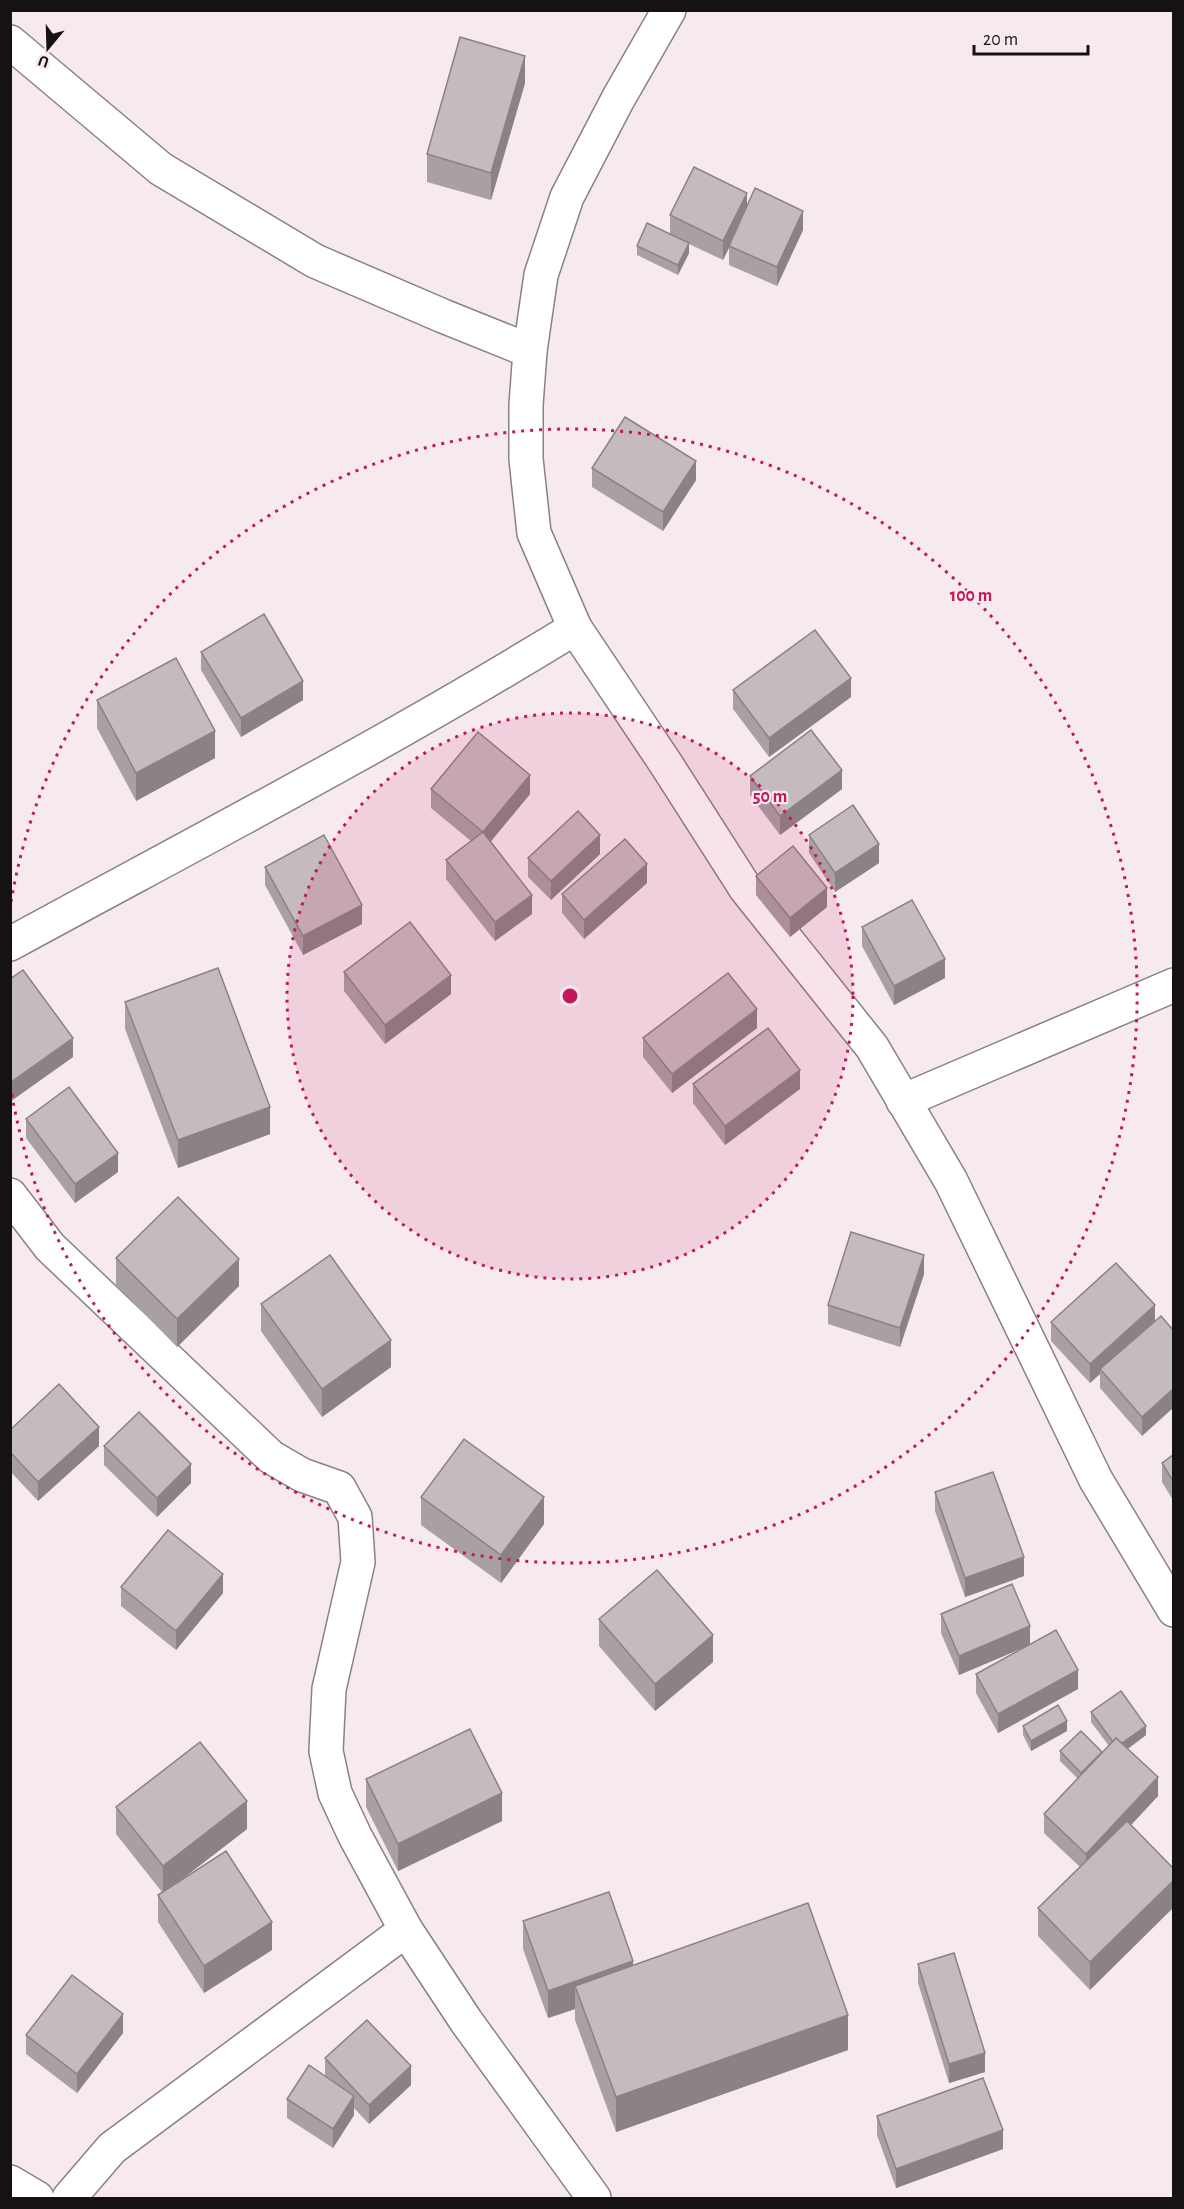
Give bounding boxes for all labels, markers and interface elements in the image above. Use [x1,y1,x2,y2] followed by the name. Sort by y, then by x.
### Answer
[18,18,78,78] north arrow
[974,18,1088,56] scale bar
[983,31,1018,49] text: 20 m
[36,52,51,70] text: U
[950,587,992,605] text: 100 m
[753,788,787,806] text: 50 m
[560,986,580,1006] centre of rings

